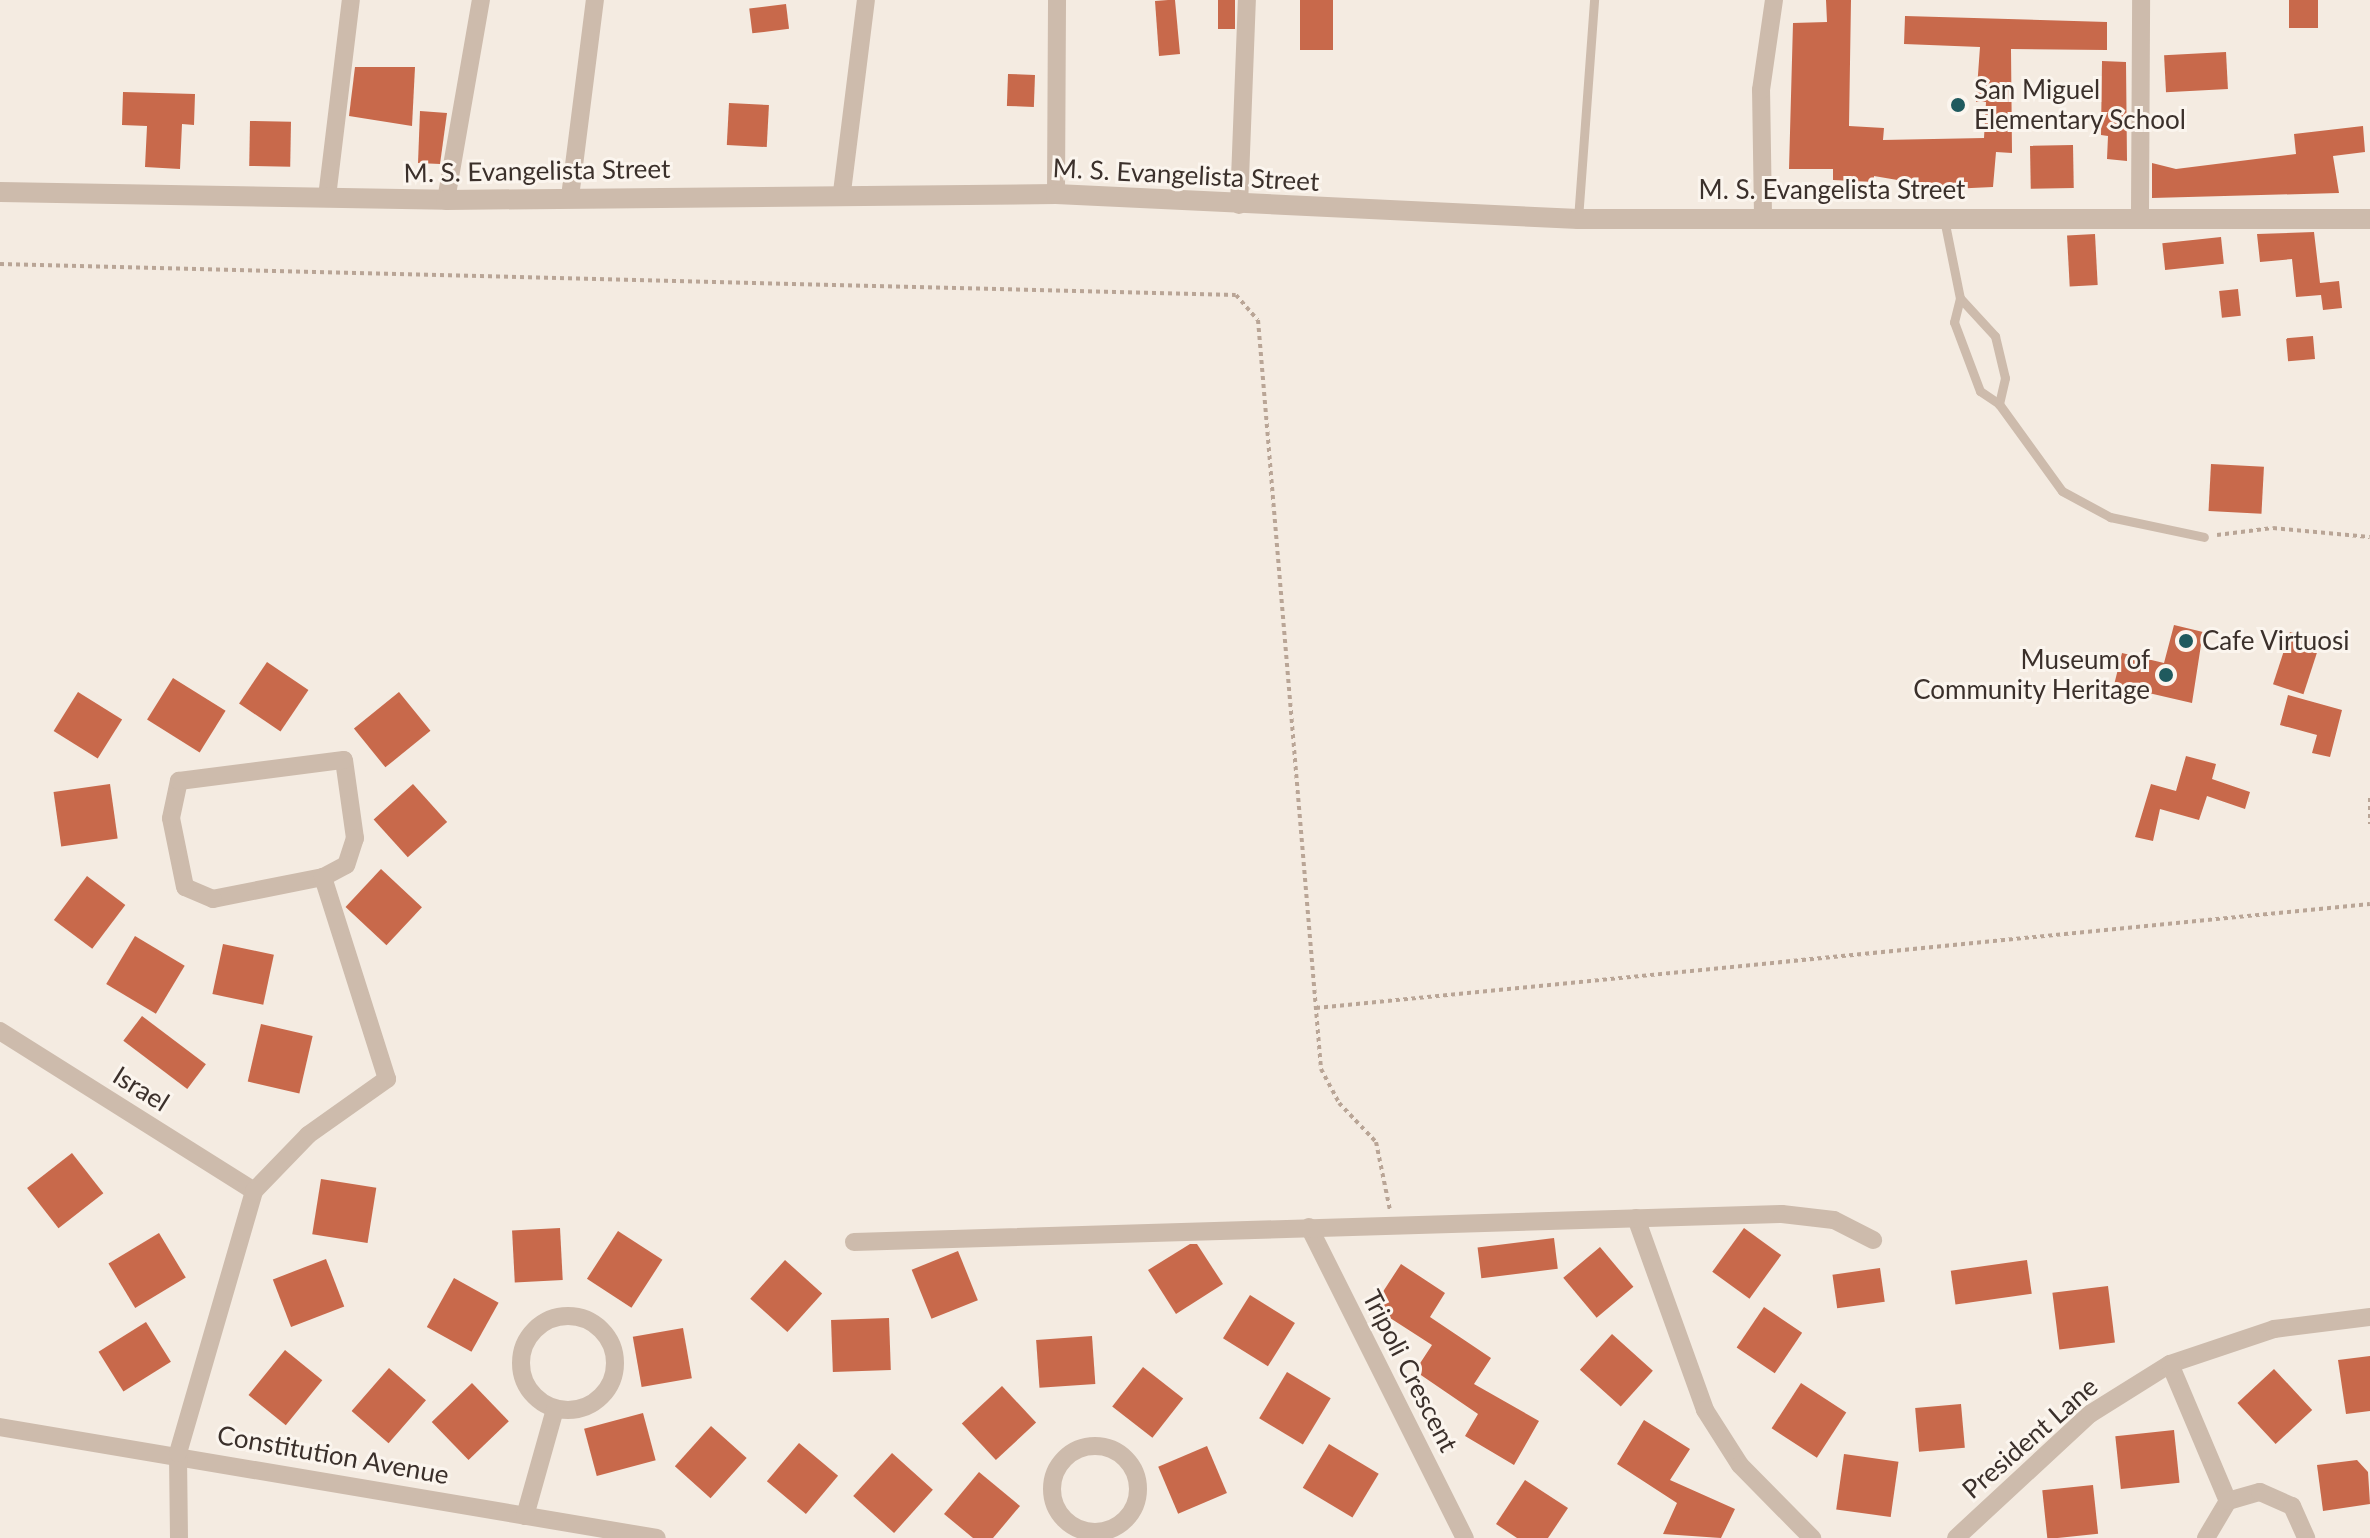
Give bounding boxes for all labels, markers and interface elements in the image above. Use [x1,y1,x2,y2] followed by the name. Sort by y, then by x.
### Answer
[1974,74,2187,136] place label: San Miguel Elementary School
[1949,96,1967,114] marker: San Miguel Elementary School
[1052,152,1320,198] street label: M. S. Evangelista Street
[403,153,671,189] street label: M. S. Evangelista Street
[1699,174,1965,206] street label: M. S. Evangelista Street
[2202,625,2351,657] place label: Cafe Virtuosi
[2177,632,2195,650] marker: Cafe Virtuosi
[1913,644,2150,706] place label: Museum of Community Heritage
[2157,666,2175,684] marker: Museum of Community Heritage
[107,1060,175,1118] street label: Israel
[1356,1285,1464,1457] street label: Tripoli Crescent
[1956,1371,2104,1505] street label: President Lane
[214,1419,452,1491] street label: Constitution Avenue

